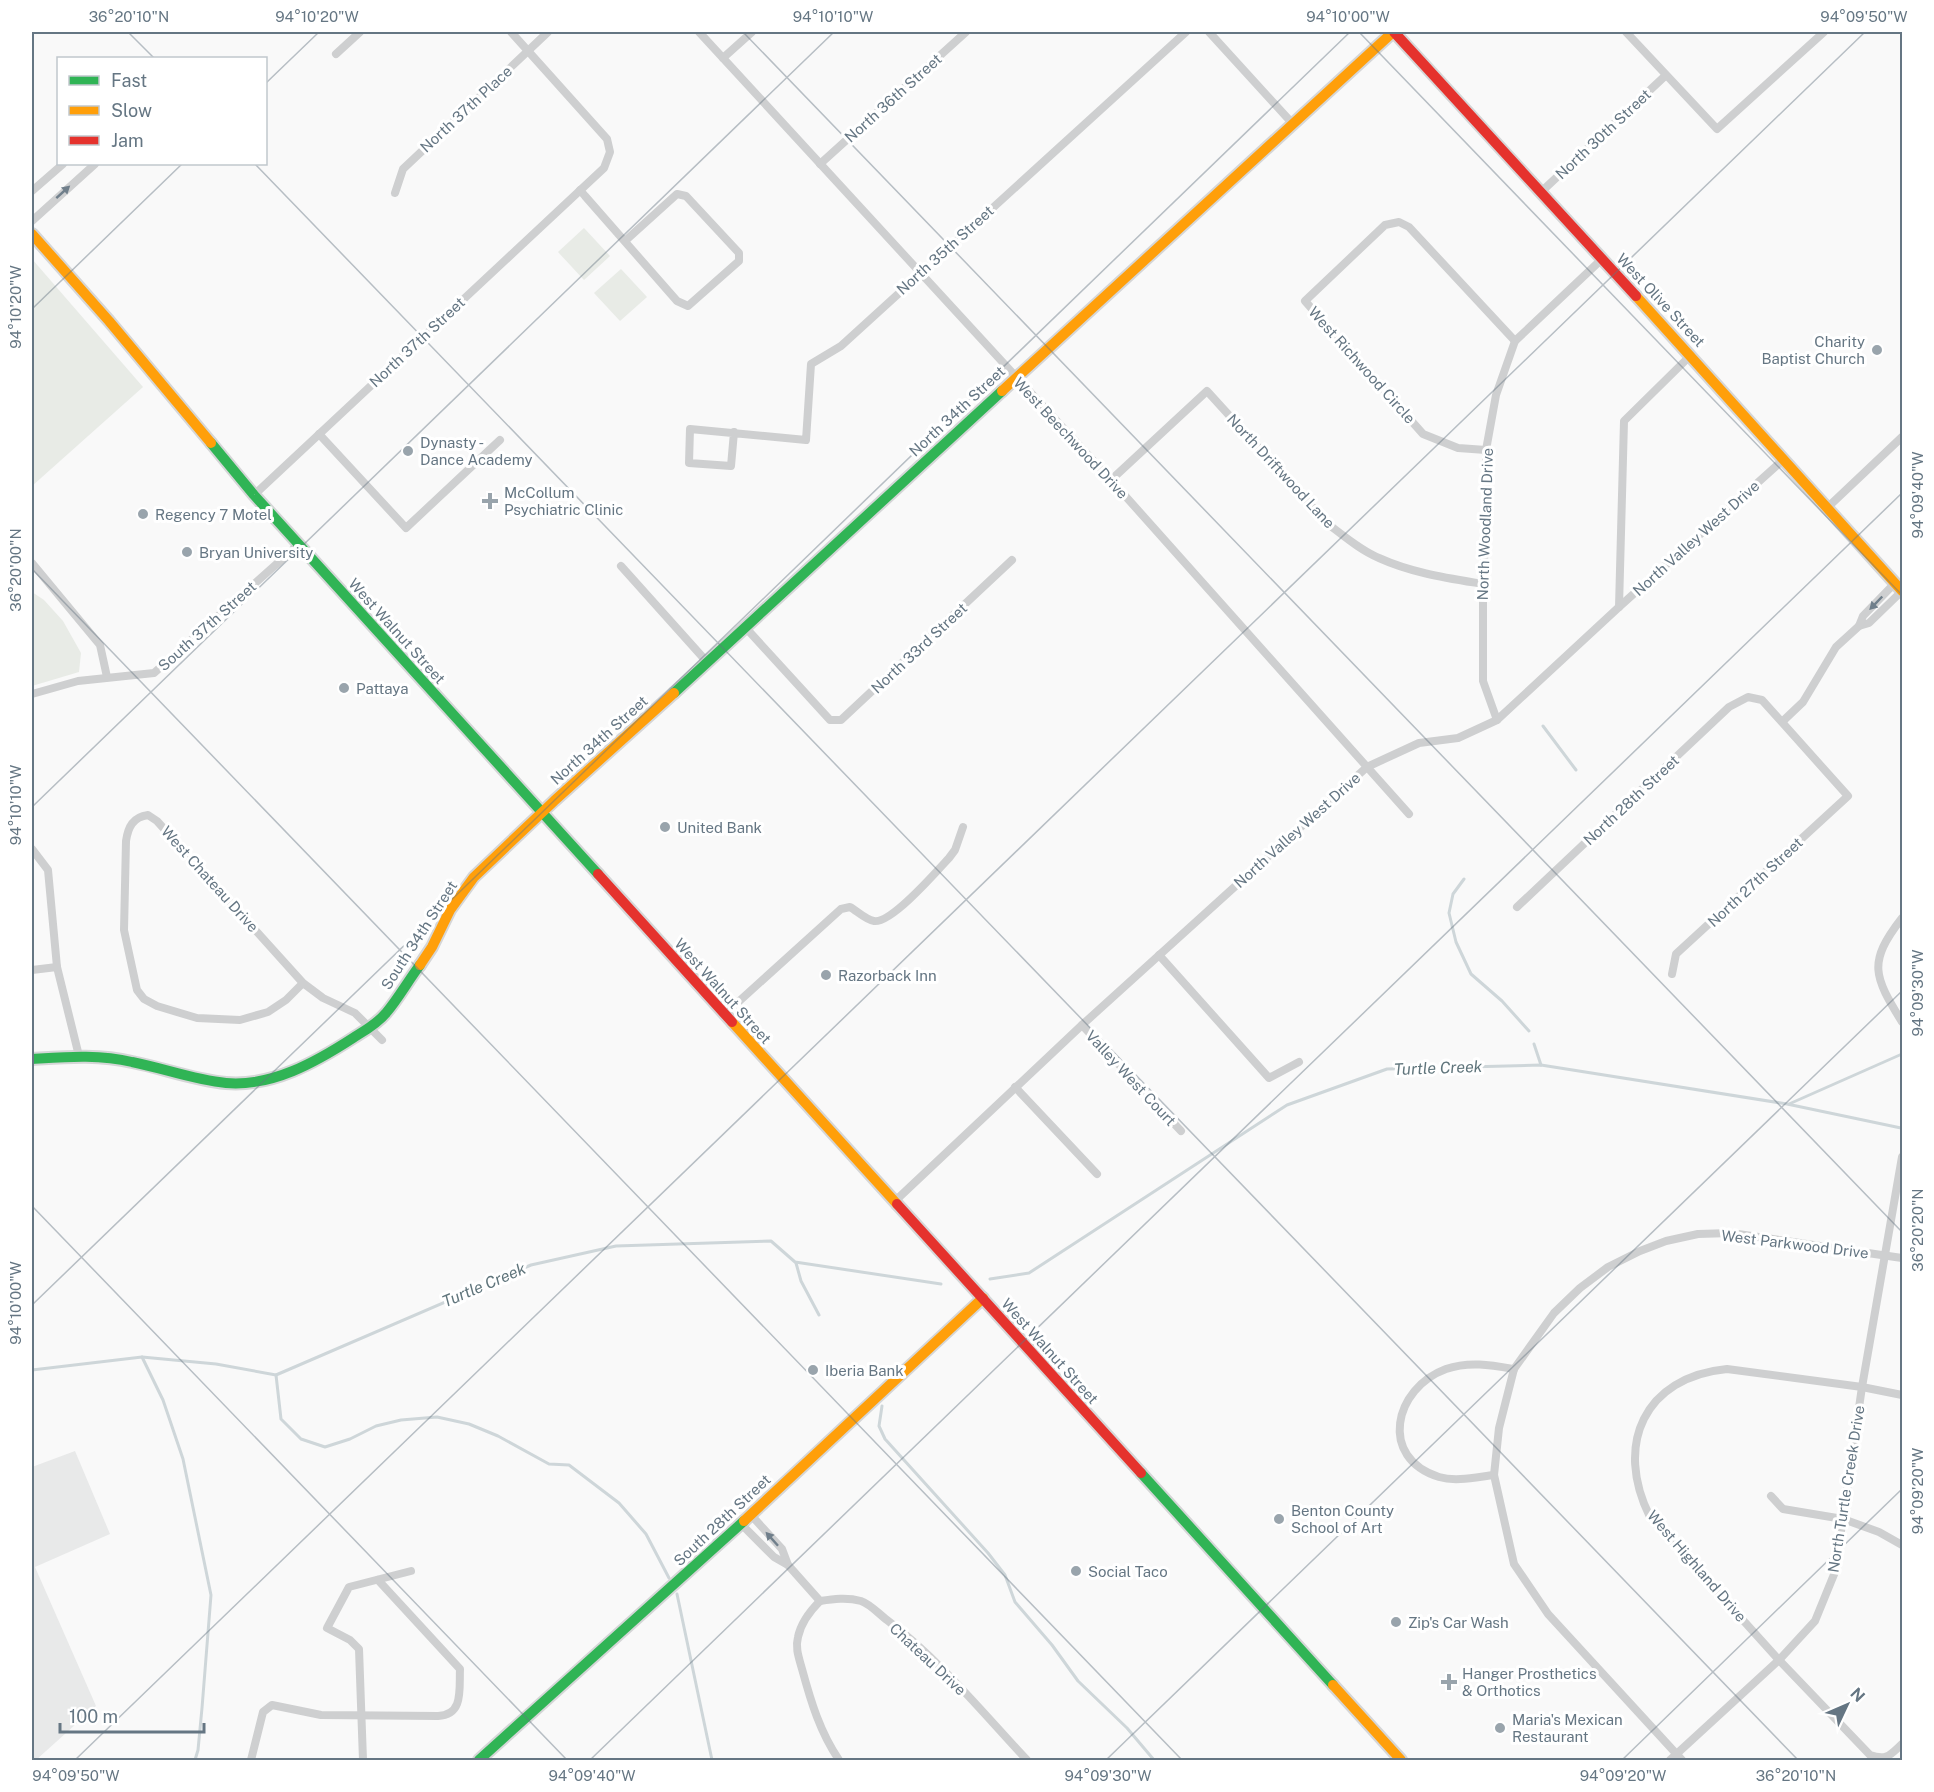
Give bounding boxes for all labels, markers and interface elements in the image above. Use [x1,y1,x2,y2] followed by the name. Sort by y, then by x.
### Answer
[89,8,169,25] text: 36°20'10"N
[275,8,359,25] text: 94°10'20"W
[793,8,873,25] text: 94°10'10"W
[1306,8,1390,25] text: 94°10'00"W
[1820,8,1908,25] text: 94°09'50"W
[841,50,945,146] street label: North 36th Street
[57,57,267,165] legend
[417,62,515,156] street label: North 37th Place
[111,70,147,91] text: Fast
[1552,85,1654,182] street label: North 30th Street
[111,100,152,121] text: Slow
[111,130,144,151] text: Jam
[55,186,70,199] one-way arrow
[893,202,997,298] street label: North 35th Street
[1613,250,1709,350] street label: West Olive Street
[7,265,24,349] text: 94°10'20"W
[366,294,468,390] street label: North 37th Street
[1305,303,1419,427] street label: West Richwood Circle
[1761,333,1865,367] place label: Charity Baptist Church
[1870,343,1884,357] marker: Charity Baptist Church
[906,362,1008,460] street label: North 34th Street
[1010,374,1132,502] street label: West Beechwood Drive
[1224,410,1338,532] street label: North Driftwood Lane
[420,434,533,468] place label: Dynasty - Dance Academy
[401,444,415,458] marker: Dynasty - Dance Academy
[1474,447,1496,601] street label: North Woodland Drive
[1909,451,1926,539] text: 94°09'40"W
[1629,477,1763,599] street label: North Valley West Drive
[504,484,623,518] place label: McCollum Psychiatric Clinic
[481,492,499,510] marker: McCollum Psychiatric Clinic
[155,506,272,523] place label: Regency 7 Motel
[136,507,150,521] marker: Regency 7 Motel
[7,528,24,612] text: 36°20'00"N
[199,544,313,561] place label: Bryan University
[180,545,194,559] marker: Bryan University
[345,575,449,687] street label: West Walnut Street
[155,578,259,674] street label: South 37th Street
[1869,596,1883,610] one-way arrow
[868,599,970,697] street label: North 33rd Street
[356,680,408,697] place label: Pattaya
[337,681,351,695] marker: Pattaya
[547,692,651,788] street label: North 34th Street
[1580,751,1682,849] street label: North 28th Street
[7,765,24,845] text: 94°10'10"W
[1230,769,1364,891] street label: North Valley West Drive
[677,819,762,836] place label: United Bank
[658,820,672,834] marker: United Bank
[158,823,262,935] street label: West Chateau Drive
[1704,834,1806,930] street label: North 27th Street
[378,877,461,993] street label: South 34th Street
[671,935,775,1047] street label: West Walnut Street
[1909,949,1926,1037] text: 94°09'30"W
[838,967,937,984] place label: Razorback Inn
[819,968,833,982] marker: Razorback Inn
[1083,1027,1180,1129] street label: Valley West Court
[1393,1057,1483,1079] water label: Turtle Creek
[1909,1188,1926,1272] text: 36°20'20"N
[1720,1227,1870,1261] street label: West Parkwood Drive
[439,1259,529,1311] water label: Turtle Creek
[7,1261,24,1345] text: 94°10'00"W
[998,1295,1102,1407] street label: West Walnut Street
[825,1362,904,1379] place label: Iberia Bank
[806,1363,820,1377] marker: Iberia Bank
[1824,1404,1868,1574] street label: North Turtle Creek Drive
[1909,1448,1926,1534] text: 94°09'20"W
[670,1471,774,1569] street label: South 28th Street
[1291,1502,1394,1536] place label: Benton County School of Art
[1644,1507,1750,1625] street label: West Highland Drive
[1272,1512,1286,1526] marker: Benton County School of Art
[765,1531,779,1546] one-way arrow
[1088,1563,1168,1580] place label: Social Taco
[1069,1564,1083,1578] marker: Social Taco
[1408,1614,1509,1631] place label: Zip's Car Wash
[1389,1615,1403,1629] marker: Zip's Car Wash
[887,1620,969,1698] street label: Chateau Drive
[1462,1665,1597,1699] place label: Hanger Prosthetics & Orthotics
[1440,1673,1458,1691] marker: Hanger Prosthetics & Orthotics
[1817,1675,1877,1735] north arrow
[1846,1684,1869,1706] text: N
[60,1696,204,1734] scale bar
[69,1706,118,1727] text: 100 m
[1512,1711,1623,1745] place label: Maria's Mexican Restaurant
[1493,1721,1507,1735] marker: Maria's Mexican Restaurant
[32,1767,120,1784] text: 94°09'50"W
[548,1767,636,1784] text: 94°09'40"W
[1064,1767,1152,1784] text: 94°09'30"W
[1580,1767,1666,1784] text: 94°09'20"W
[1756,1767,1836,1784] text: 36°20'10"N

